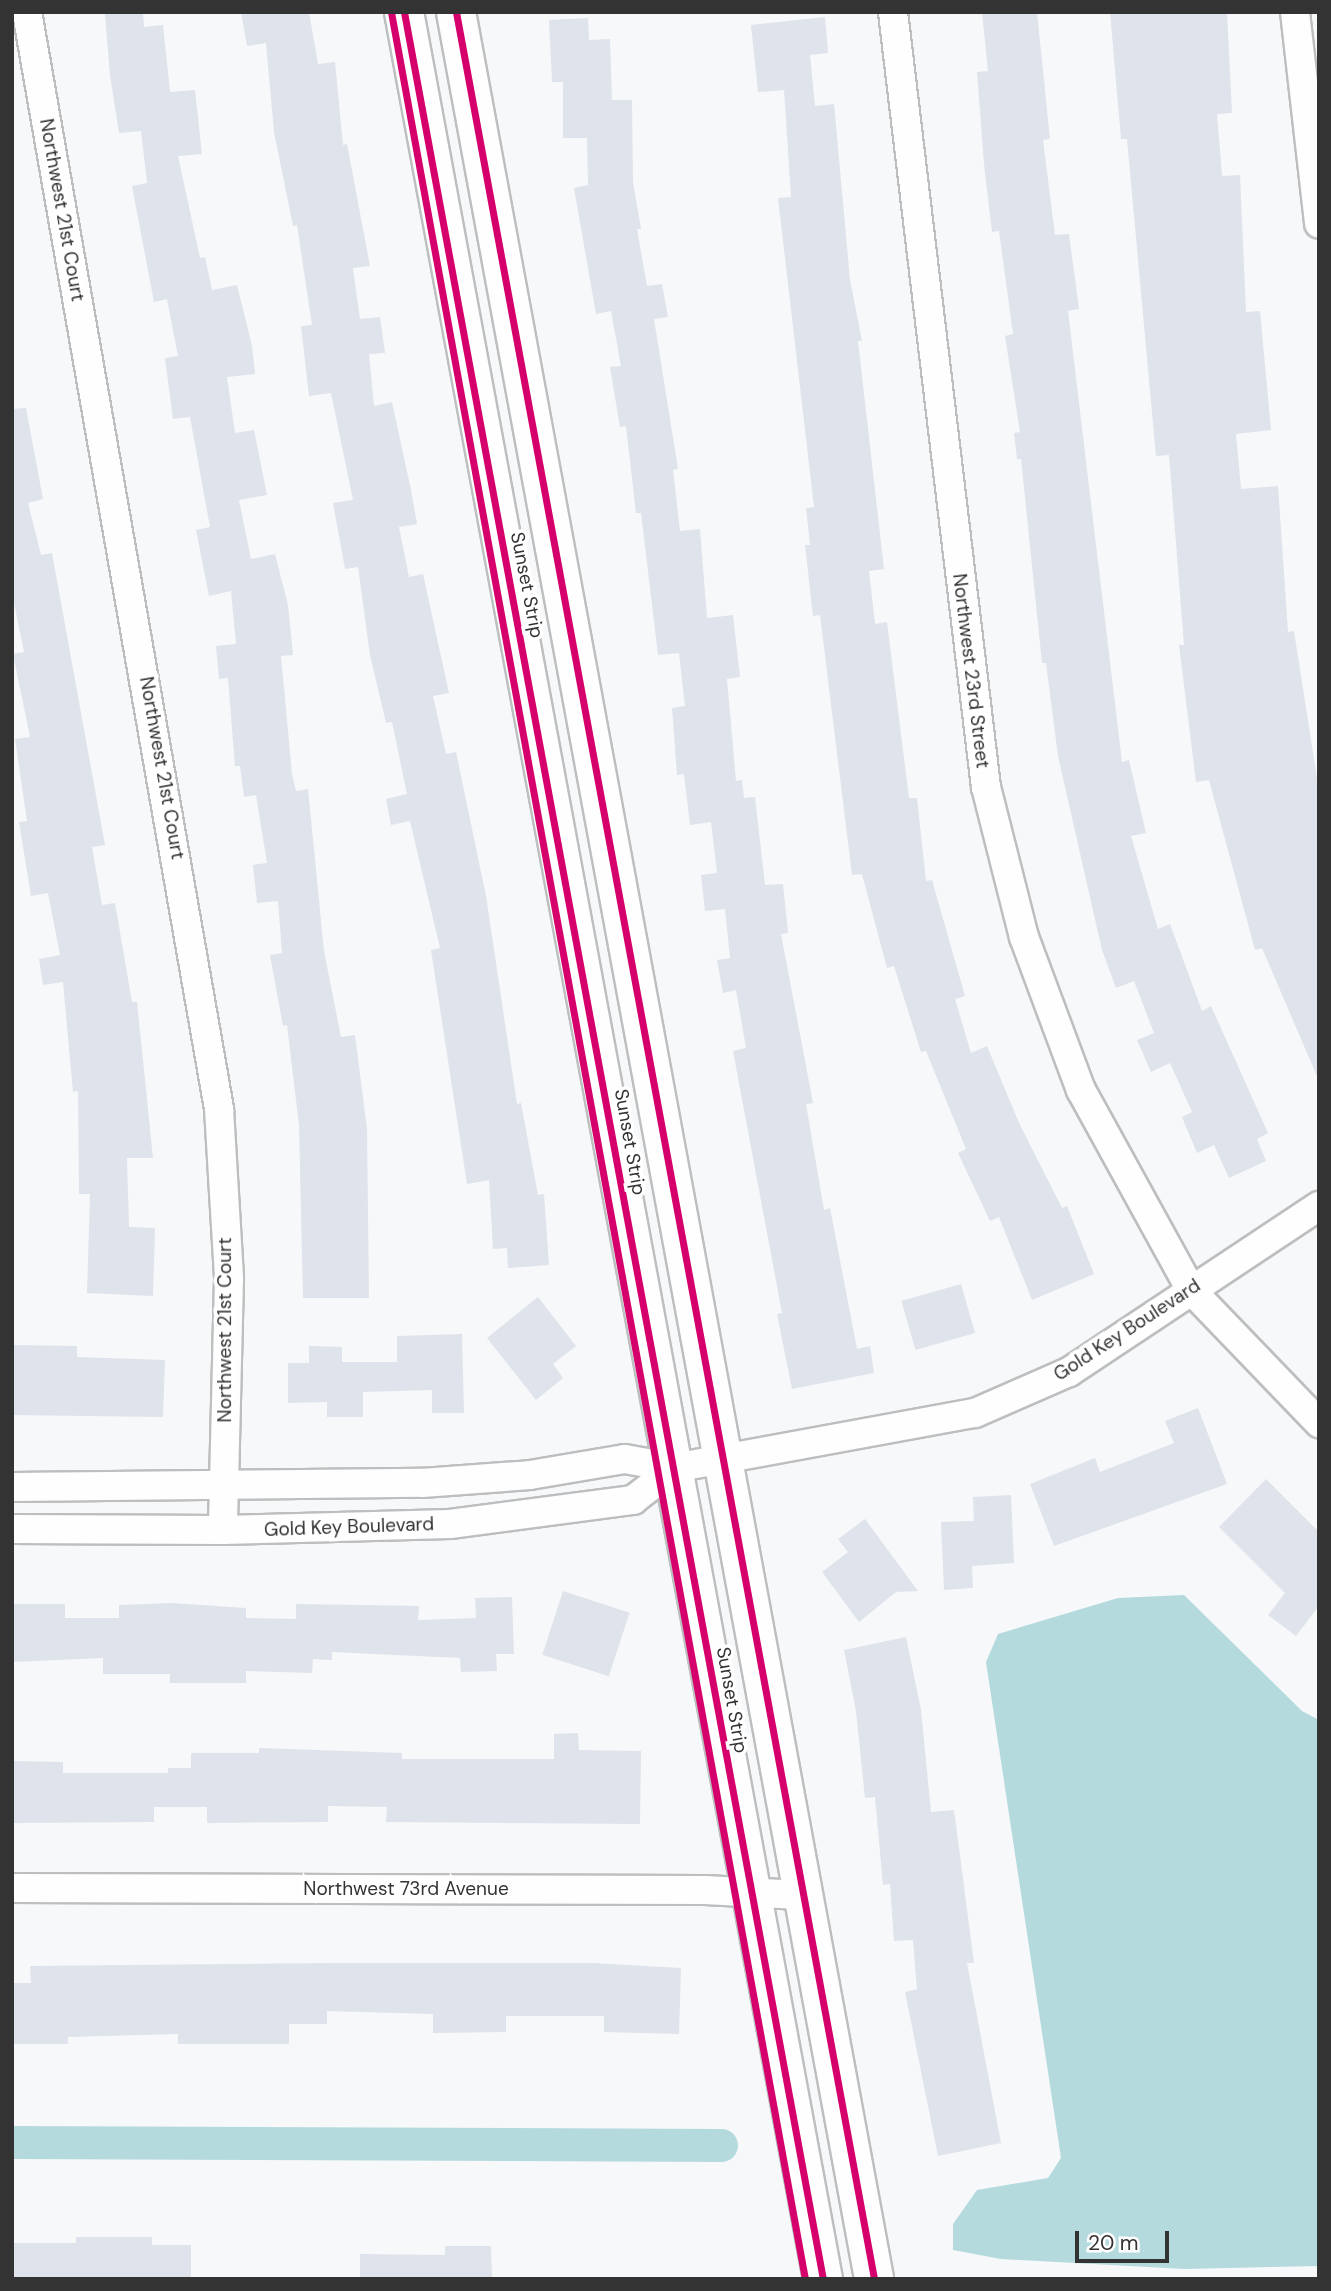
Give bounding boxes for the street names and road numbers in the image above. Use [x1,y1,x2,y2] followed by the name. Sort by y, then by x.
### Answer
[35,117,89,303] street label: Northwest 21st Court
[506,530,548,640] street label: Sunset Strip
[948,572,994,770] street label: Northwest 23rd Street
[135,675,189,861] street label: Northwest 21st Court
[609,1087,651,1197] street label: Sunset Strip
[214,1237,236,1423] street label: Northwest 21st Court
[1049,1274,1205,1386] street label: Gold Key Boulevard
[264,1513,434,1541] street label: Gold Key Boulevard
[711,1645,753,1755] street label: Sunset Strip
[303,1878,509,1900] street label: Northwest 73rd Avenue

